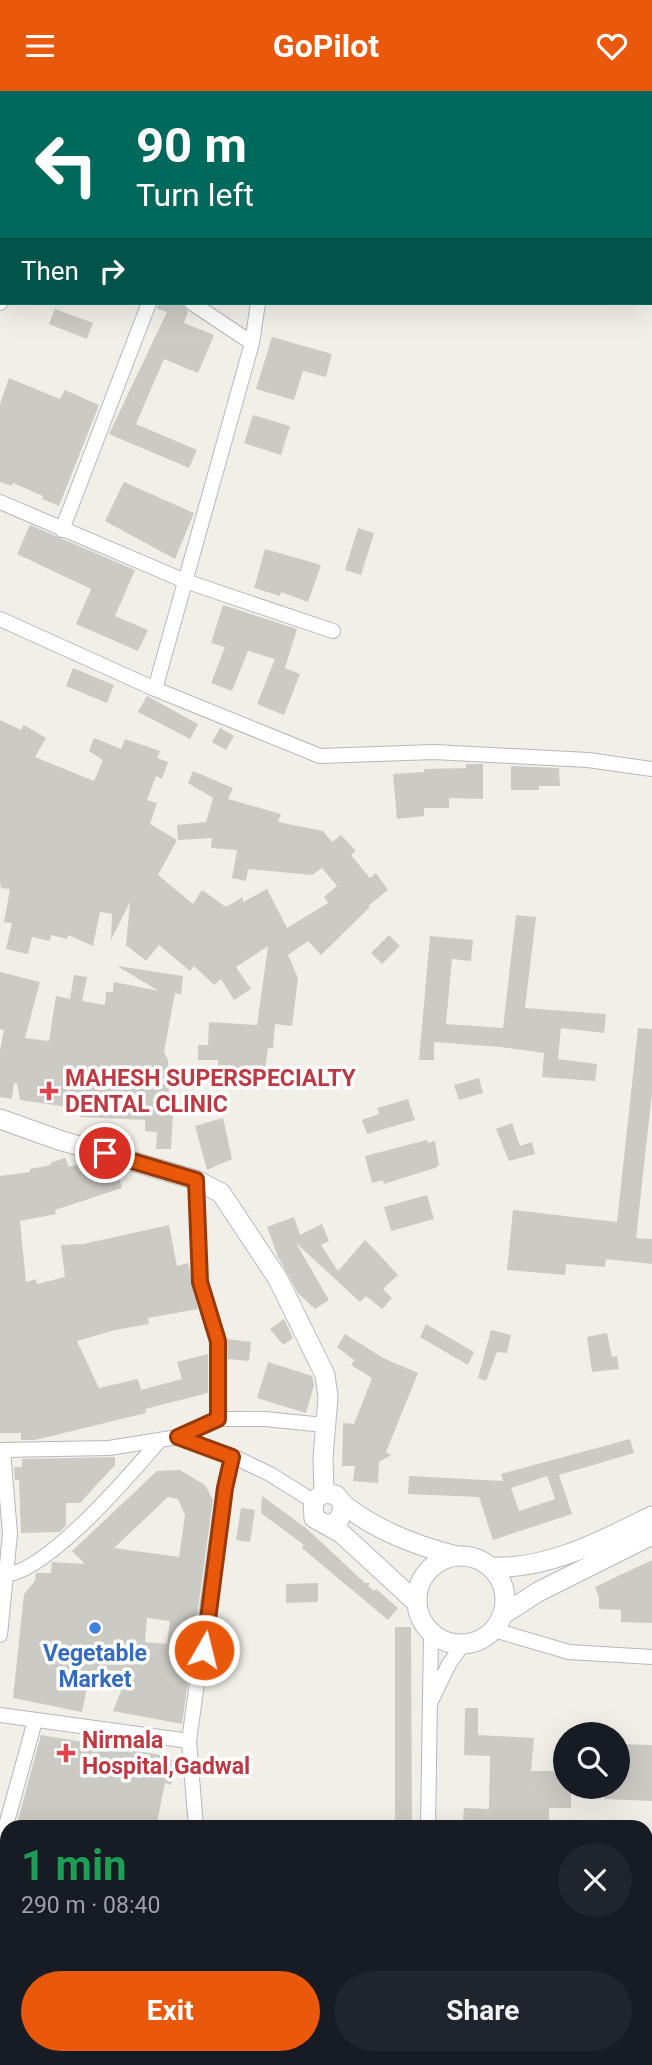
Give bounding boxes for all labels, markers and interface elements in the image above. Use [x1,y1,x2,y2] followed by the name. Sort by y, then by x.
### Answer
[21,27,59,65] icon: menu
[273,27,379,65] text: GoPilot
[593,27,631,65] icon: heart
[136,117,247,174] text: 90 m
[21,119,112,210] icon: left
[136,176,254,214] text: Turn left
[93,252,131,290] icon: right
[21,256,79,286] text: Then
[65,1065,357,1118] place label: MAHESH SUPERSPECIALTY DENTAL CLINIC
[39,1081,59,1101] marker: MAHESH SUPERSPECIALTY DENTAL CLINIC
[75,1123,135,1183] pin
[86,1134,124,1172] icon: arrive
[167,1613,241,1687] position arrow
[87,1620,103,1636] marker: Vegetable Market
[43,1640,147,1693] place label: Vegetable Market
[553,1722,630,1799] map controls
[553,1722,630,1799] button: search
[82,1727,250,1780] place label: Nirmala Hospital,Gadwal
[56,1743,76,1763] marker: Nirmala Hospital,Gadwal
[21,1841,127,1890] text: 1 min
[558,1843,632,1917] button: close
[21,1892,160,1919] text: 290 m · 08:40
[21,1971,320,2051] button: Exit
[334,1971,632,2051] button: Share

